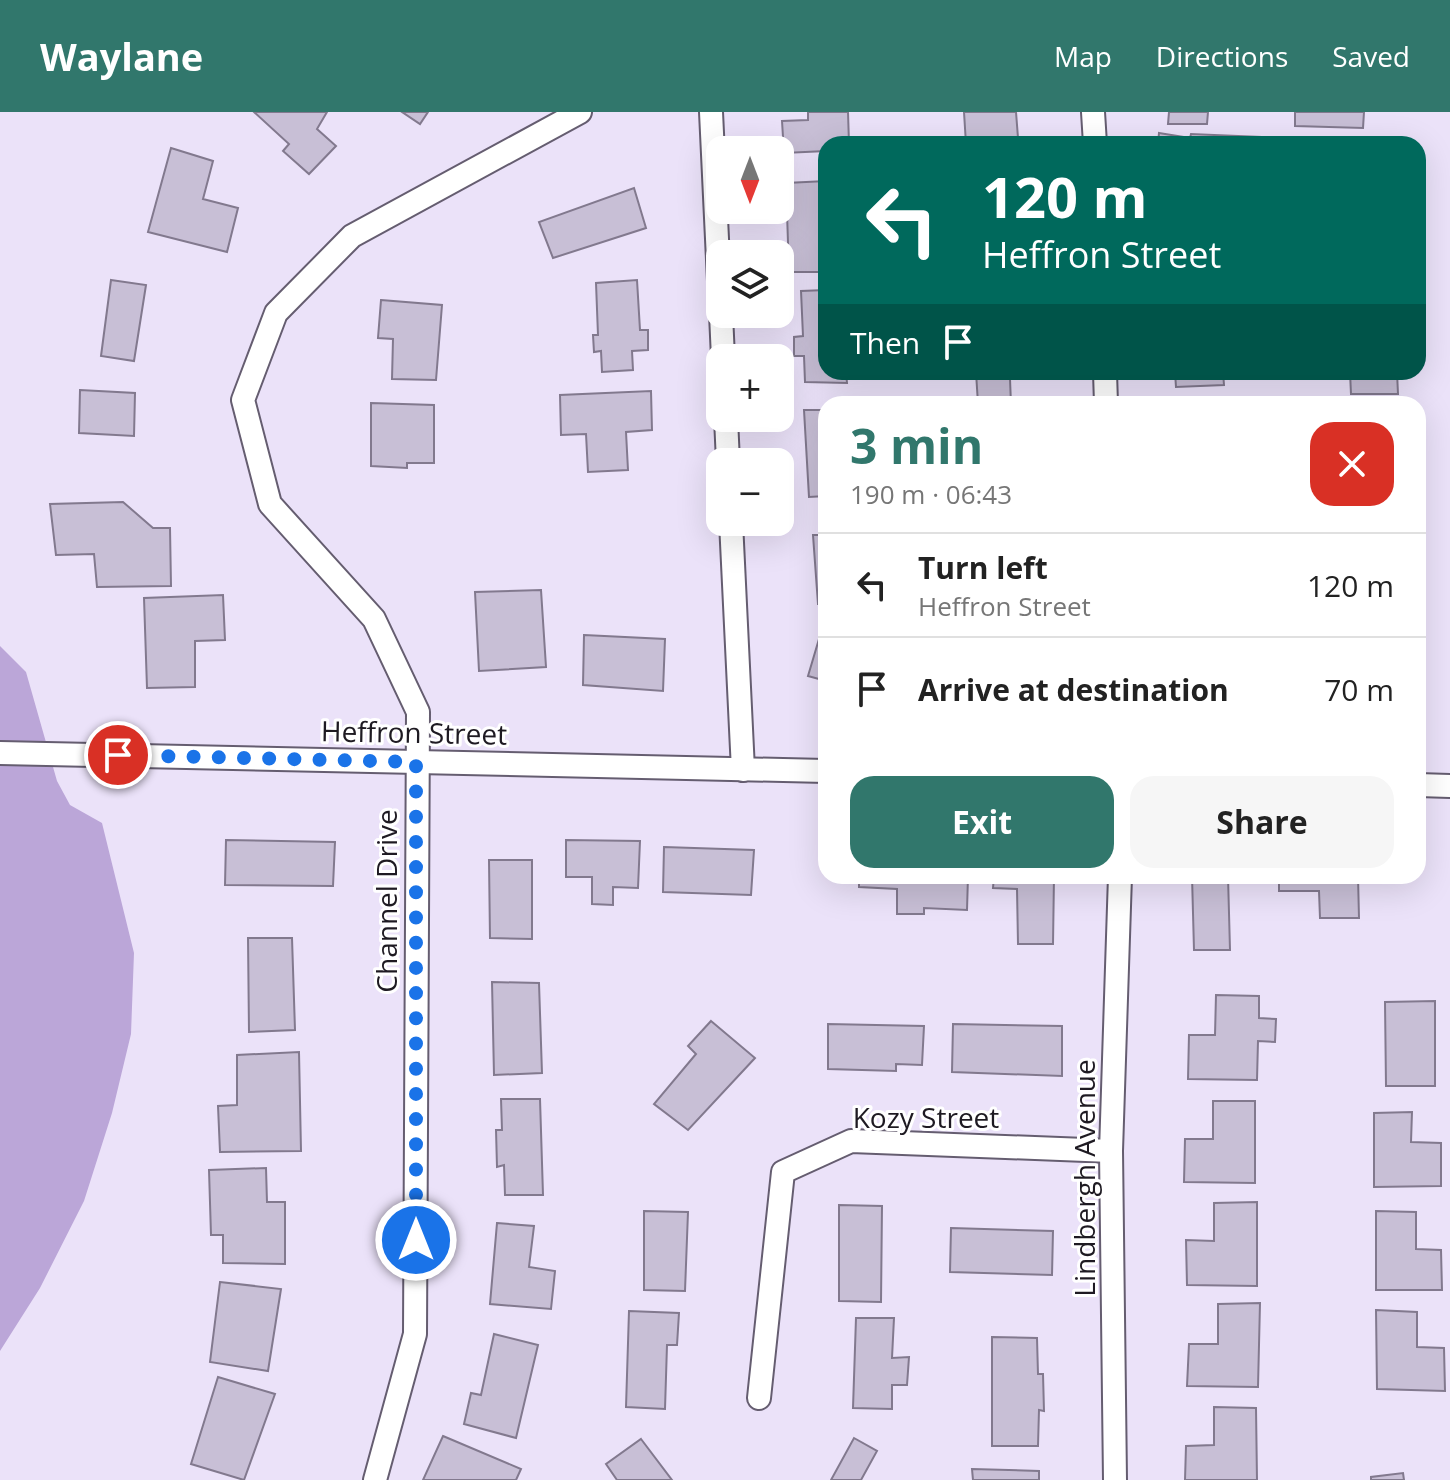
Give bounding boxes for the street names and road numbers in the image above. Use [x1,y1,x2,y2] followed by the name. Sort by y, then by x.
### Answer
[321,711,507,753] street label: Heffron Street
[367,809,405,993] street label: Channel Drive
[1065,1059,1103,1297] street label: Lindbergh Avenue
[853,1098,999,1136] street label: Kozy Street

